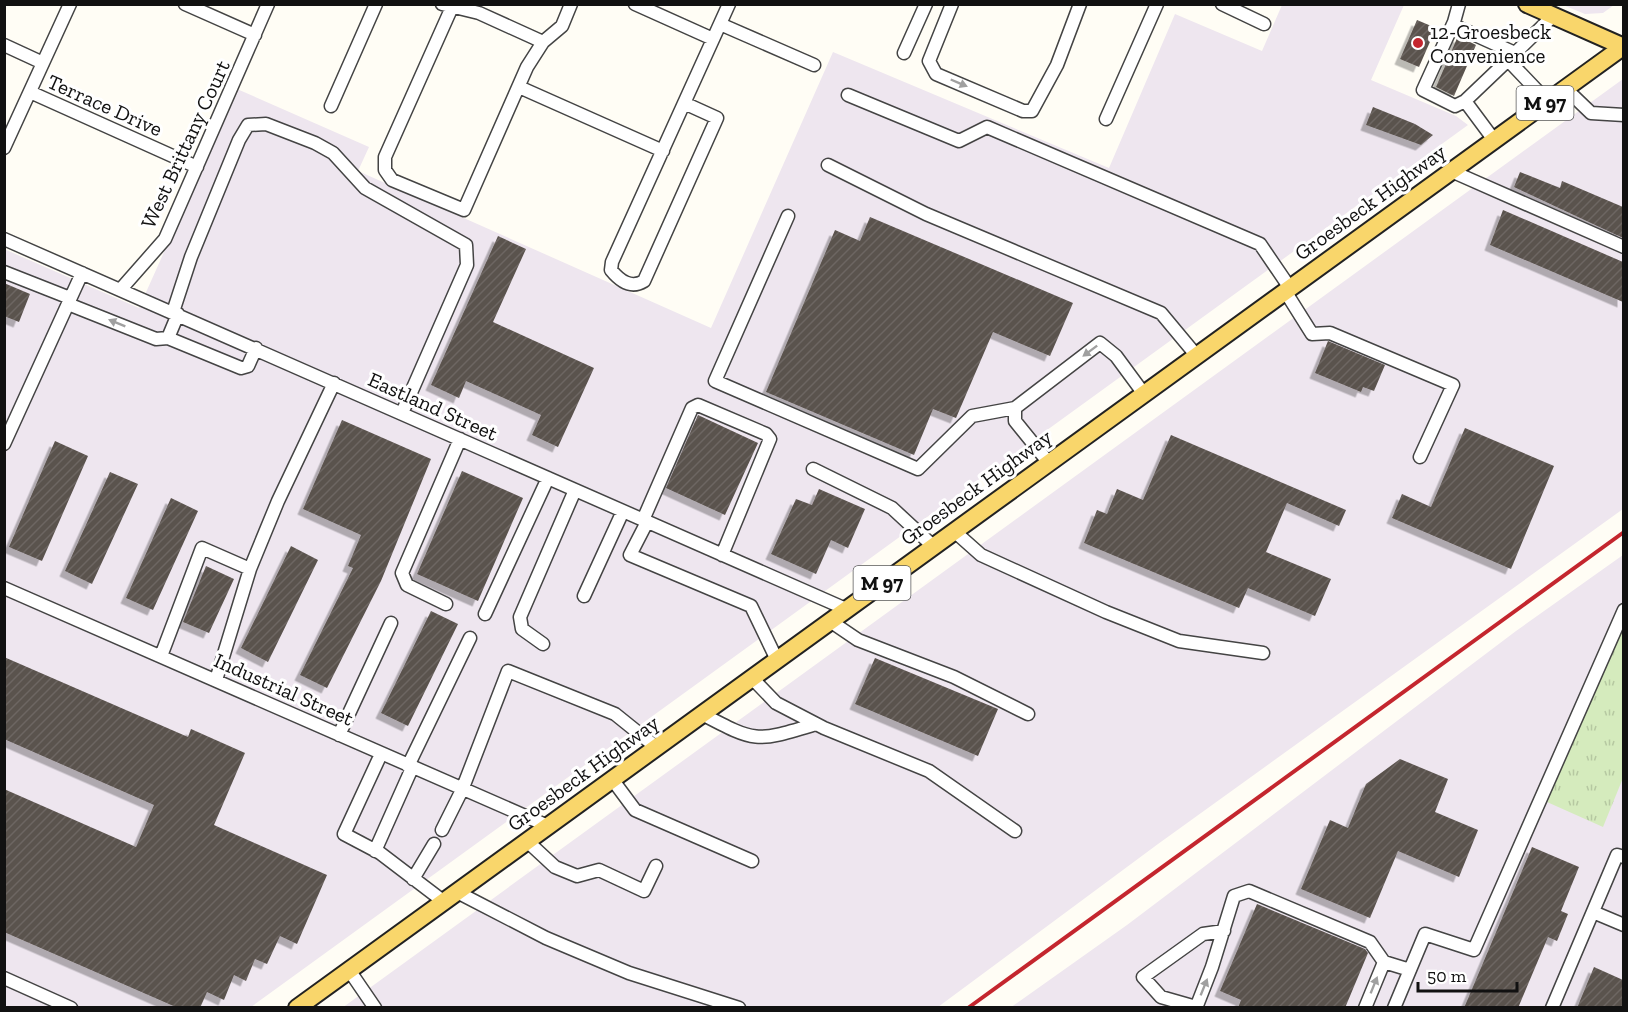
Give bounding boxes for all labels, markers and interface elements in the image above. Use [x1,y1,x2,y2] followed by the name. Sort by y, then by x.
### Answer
[1430,19,1551,68] place label: 12-Groesbeck Convenience
[1411,36,1425,50] marker: 12-Groesbeck Convenience
[135,56,235,232] street label: West Brittany Court
[44,69,166,142] street label: Terrace Drive
[950,79,967,88] one-way arrow
[1516,86,1574,120] road number: M 97
[1290,139,1451,265] street label: Groesbeck Highway
[108,318,126,328] one-way arrow
[1083,345,1099,357] one-way arrow
[364,366,502,446] street label: Eastland Street
[896,424,1057,550] street label: Groesbeck Highway
[854,566,910,600] road number: M 97
[211,647,358,731] street label: Industrial Street
[503,710,664,836] street label: Groesbeck Highway
[1418,955,1517,993] scale bar
[1427,965,1467,987] text: 50 m
[1370,975,1380,993] one-way arrow
[1200,978,1209,996] one-way arrow

